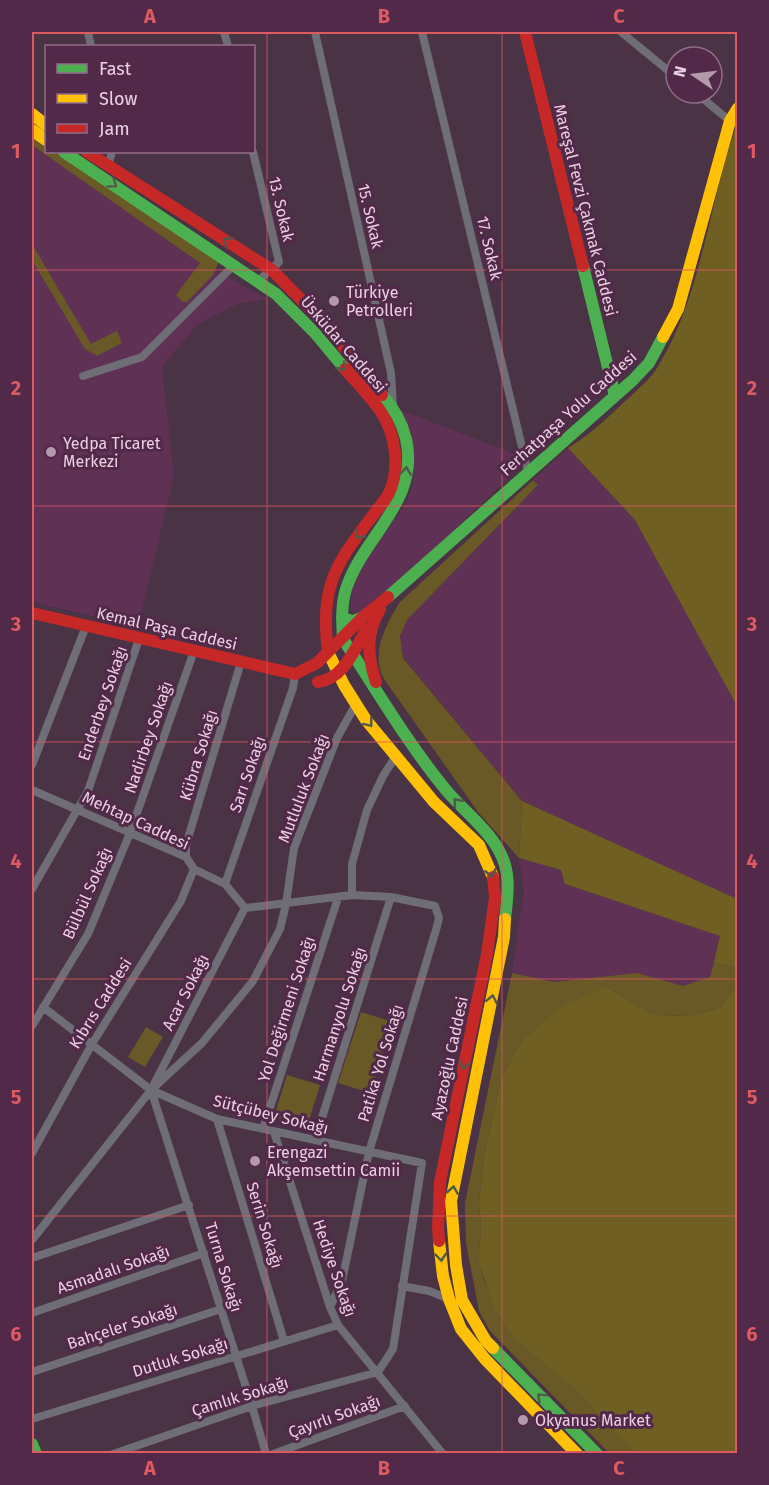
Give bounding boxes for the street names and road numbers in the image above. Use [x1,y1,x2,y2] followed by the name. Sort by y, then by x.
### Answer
[549,102,621,318] street label: Mareşal Fevzi Çakmak Caddesi
[265,175,298,244] street label: 13. Sokak
[354,182,387,251] street label: 15. Sokak
[473,214,506,283] street label: 17. Sokak
[297,292,391,396] street label: Üsküdar Caddesi
[496,347,641,480] street label: Ferhatpaşa Yolu Caddesi
[95,603,239,655] street label: Kemal Paşa Caddesi
[74,643,131,763] street label: Enderbey Sokağı
[120,678,177,796] street label: Nadirbey Sokağı
[176,707,221,803] street label: Kübra Sokağı
[274,731,333,845] street label: Mutluluk Sokağı
[226,733,269,815] street label: Sarı Sokağı
[79,787,192,854] street label: Mehtap Caddesi
[59,844,116,942] street label: Bülbül Sokağı
[254,934,319,1084] street label: Yol Değirmeni Sokağı
[309,945,370,1084] street label: Harmanyolu Sokağı
[158,951,213,1034] street label: Acar Sokağı
[65,954,136,1052] street label: Kıbrıs Caddesi
[427,995,472,1122] street label: Ayazoğlu Caddesi
[354,1002,407,1124] street label: Patika Yol Sokağı
[211,1091,330,1139] street label: Sütçübey Sokağı
[242,1180,287,1271] street label: Serin Sokağı
[309,1217,360,1319] street label: Hediye Sokağı
[201,1220,246,1314] street label: Turna Sokağı
[54,1241,172,1298] street label: Asmadalı Sokağı
[65,1300,180,1354] street label: Bahçeler Sokağı
[130,1334,230,1381] street label: Dutluk Sokağı
[189,1373,291,1421] street label: Çamlık Sokağı
[286,1391,383,1443] street label: Çayırlı Sokağı

